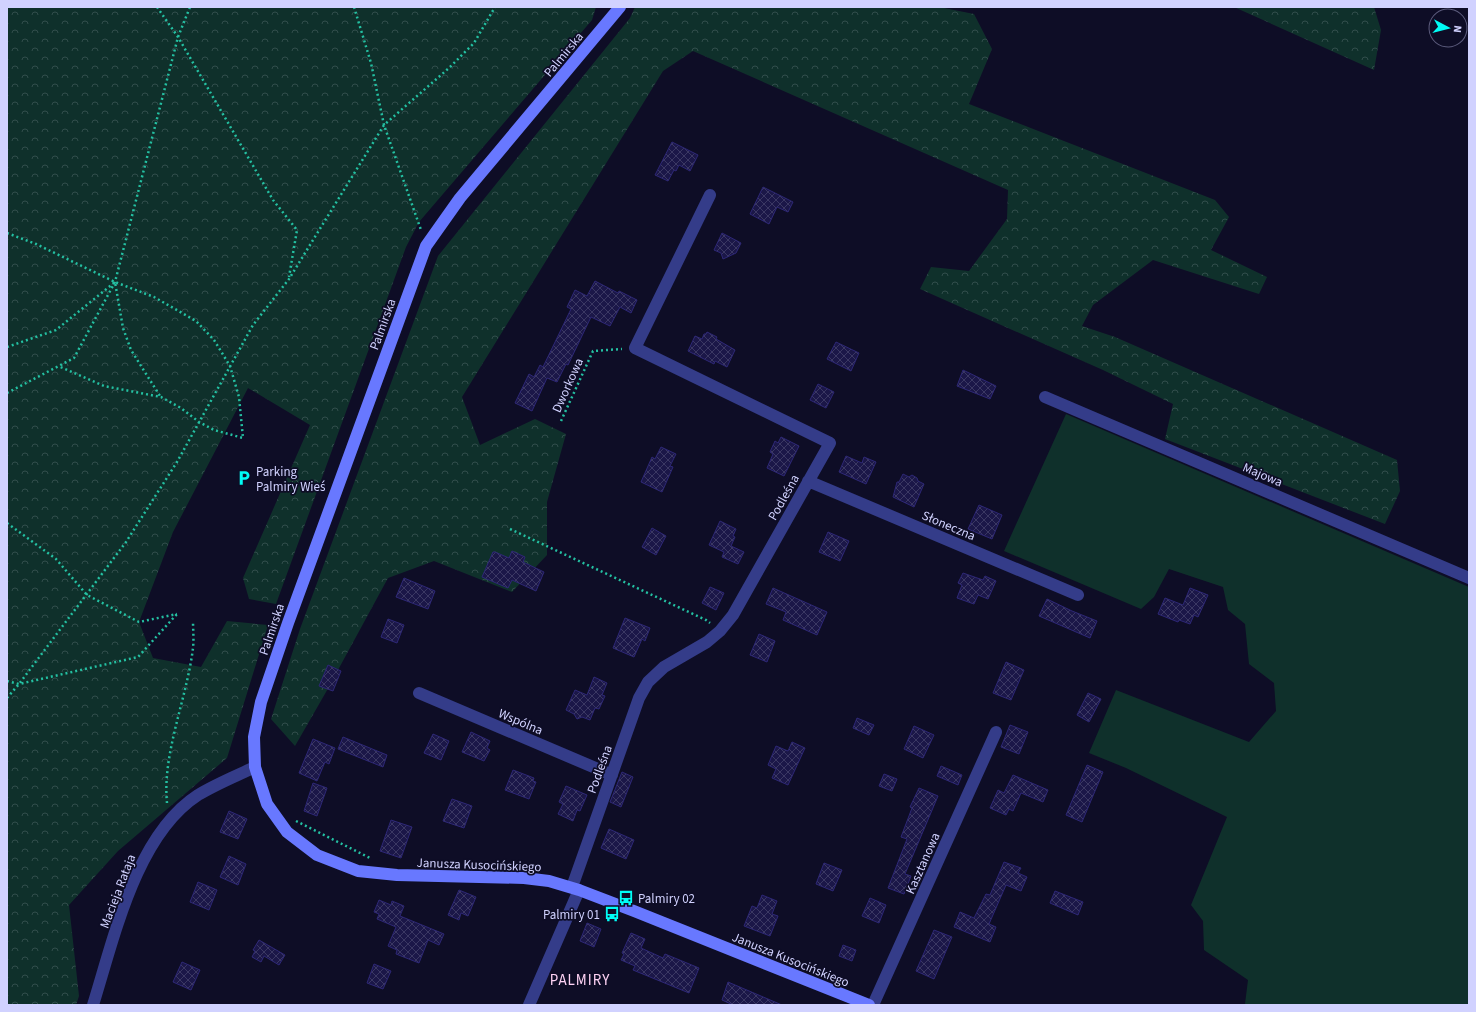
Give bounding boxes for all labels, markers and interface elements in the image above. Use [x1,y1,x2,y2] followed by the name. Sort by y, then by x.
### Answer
[1428,8,1468,48] north arrow
[1450,25,1465,34] text: N
[540,28,588,81] street label: Palmirska
[365,296,401,353] street label: Palmirska
[548,355,588,415] street label: Dworkowa
[1240,458,1285,491] street label: Majowa
[256,463,326,496] place label: Parking Palmiry Wieś
[235,469,253,487] parking icon: Parking Palmiry Wieś
[764,471,804,524] street label: Podleśna
[919,507,978,545] street label: Słoneczna
[255,601,289,658] street label: Palmirska
[496,704,546,739] street label: Wspólna
[583,743,617,796] street label: Podleśna
[901,830,944,897] street label: Kasztanowa
[96,852,140,931] street label: Macieja Rataja
[416,854,542,876] street label: Janusza Kusocińskiego
[617,889,635,907] bus stop icon: Palmiry 02
[638,890,695,908] place label: Palmiry 02
[603,905,621,923] bus stop icon: Palmiry 01
[543,906,600,924] place label: Palmiry 01
[729,928,852,992] street label: Janusza Kusocińskiego
[550,970,610,991] district label: PALMIRY

